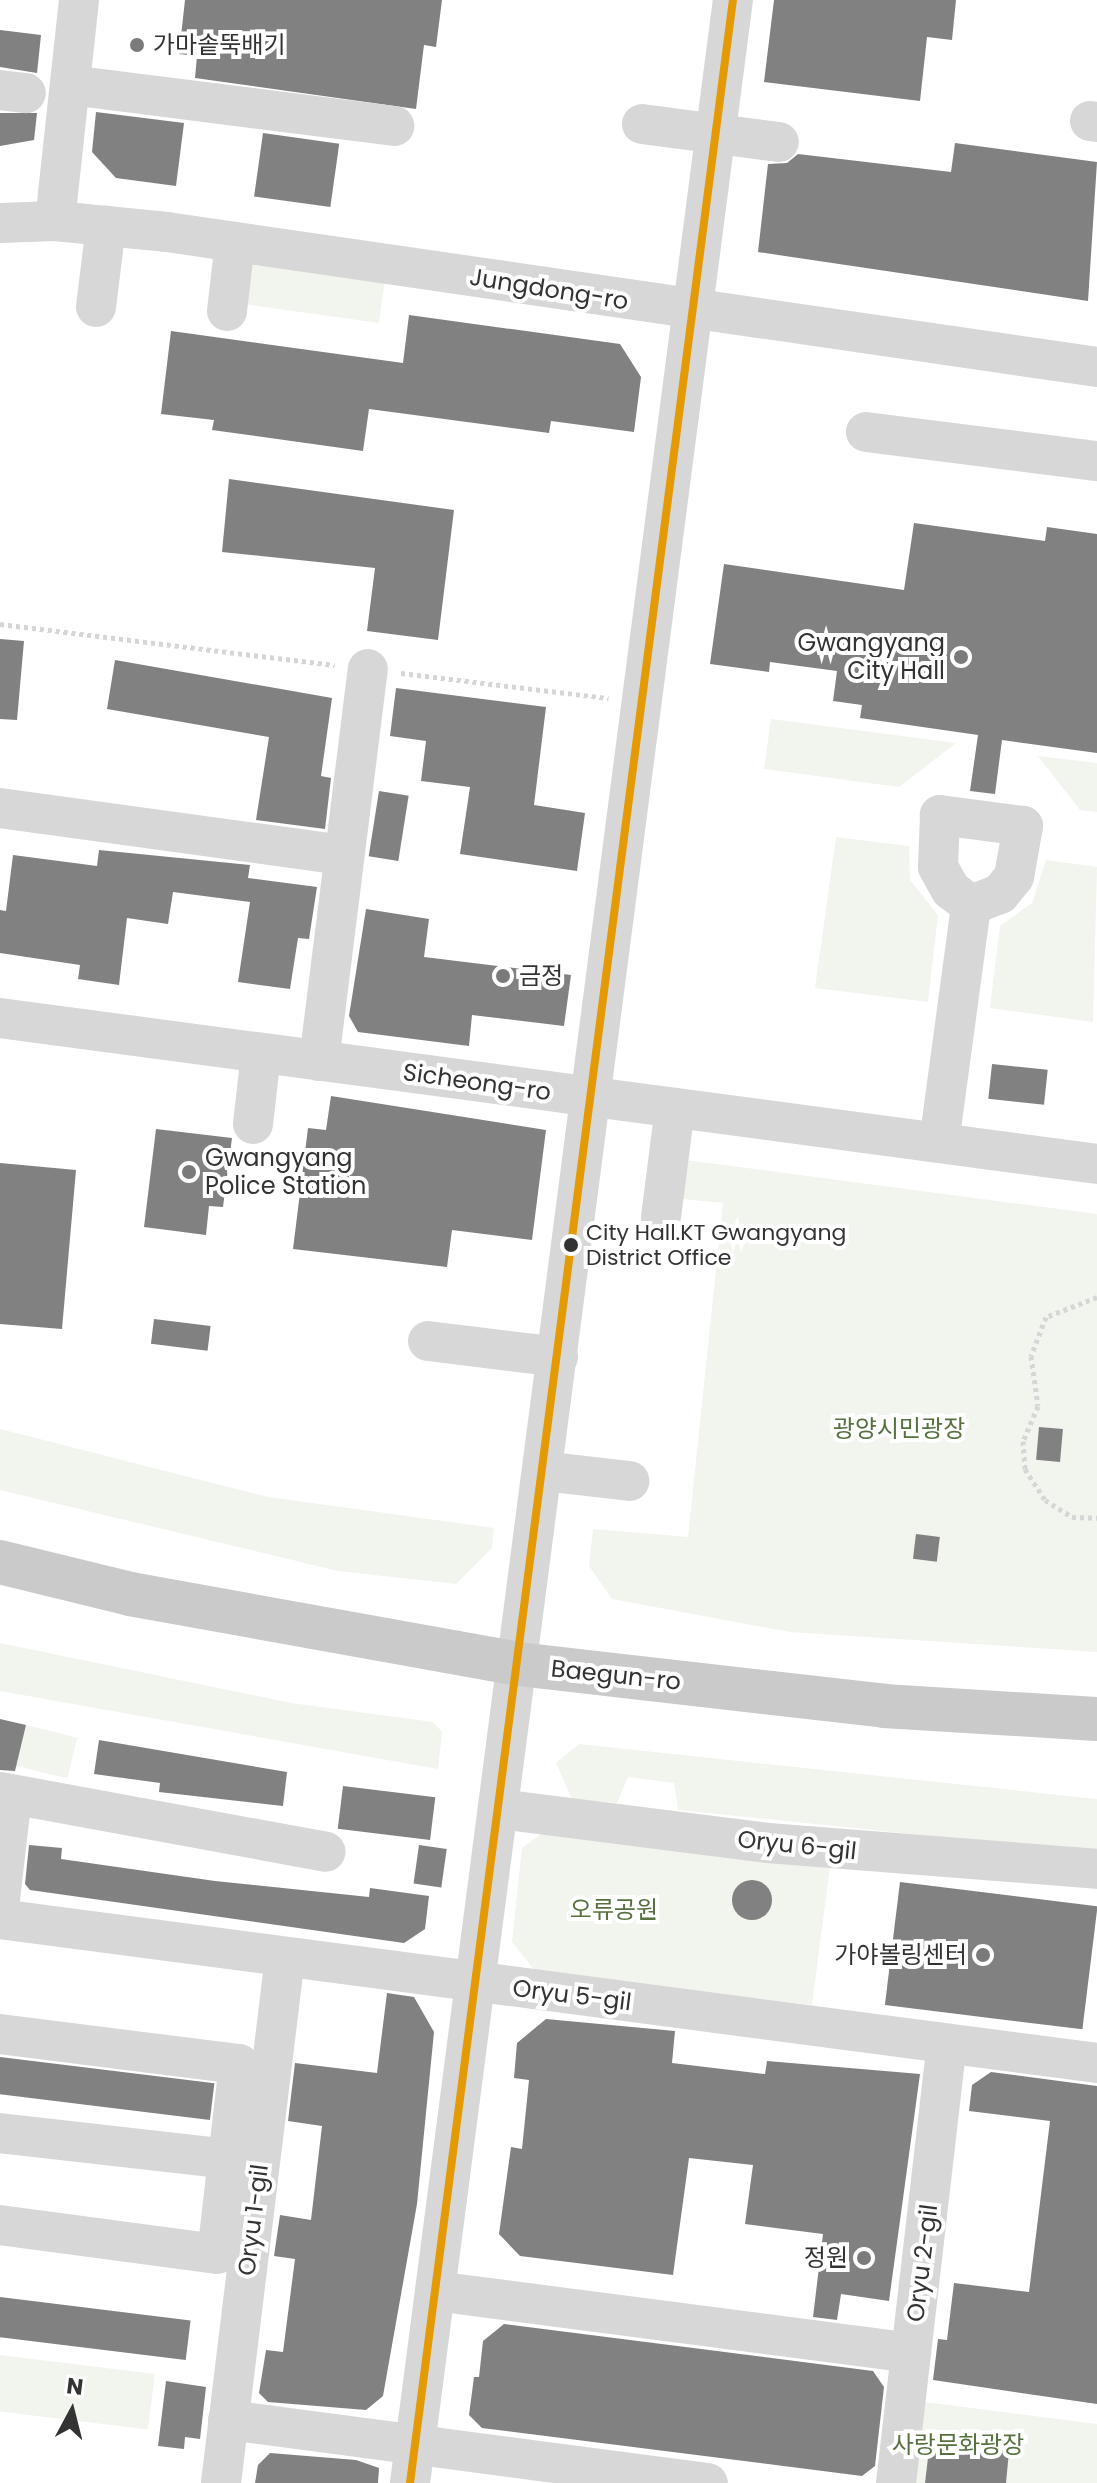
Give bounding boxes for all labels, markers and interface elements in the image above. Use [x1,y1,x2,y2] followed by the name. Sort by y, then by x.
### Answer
[153,31,285,59] place label: 가마솥뚝배기
[128,36,146,54] marker: 가마솥뚝배기
[468,262,630,316] street label: Jungdong-ro
[798,629,945,685] place label: Gwangyang City Hall
[952,648,970,666] marker: Gwangyang City Hall
[519,962,563,990] place label: 금정
[494,967,512,985] marker: 금정
[401,1057,553,1107] street label: Sicheong-ro
[205,1144,366,1200] place label: Gwangyang Police Station
[180,1163,198,1181] marker: Gwangyang Police Station
[586,1219,846,1270] place label: City Hall.KT Gwangyang District Office
[563,1237,579,1253] marker: City Hall.KT Gwangyang District Office
[833,1415,965,1443] park label: 광양시민광장
[550,1654,682,1696] street label: Baegun-ro
[736,1824,858,1866] street label: Oryu 6-gil
[570,1896,658,1924] park label: 오류공원
[835,1941,967,1969] place label: 가야볼링센터
[974,1946,992,1964] marker: 가야볼링센터
[511,1973,633,2017] street label: Oryu 5-gil
[232,2163,274,2277] street label: Oryu 1-gil
[901,2203,943,2323] street label: Oryu 2-gil
[804,2244,848,2272] place label: 정원
[855,2249,873,2267] marker: 정원
[65,2370,85,2403] text: N
[32,2371,112,2451] north arrow
[892,2431,1024,2459] park label: 사랑문화광장

